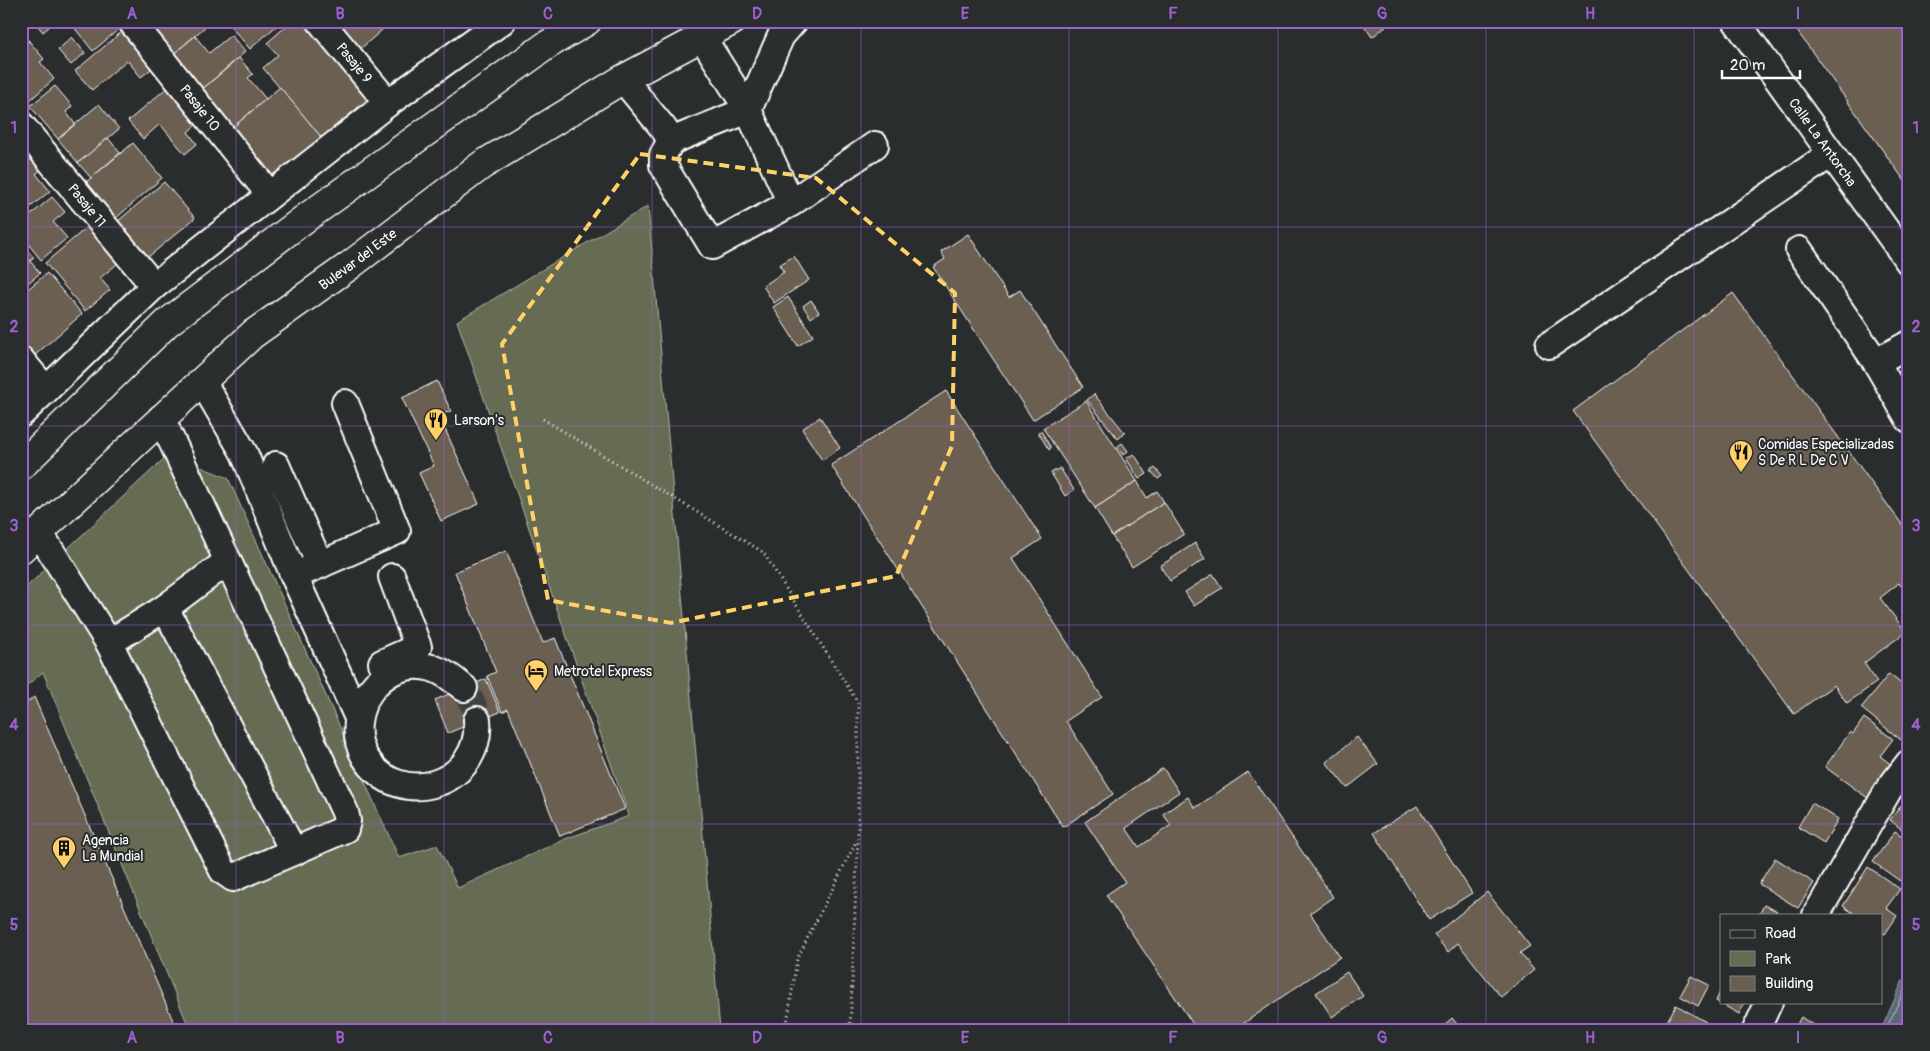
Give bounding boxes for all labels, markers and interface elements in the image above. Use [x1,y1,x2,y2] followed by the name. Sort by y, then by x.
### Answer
[127,4,138,24] text: A
[335,4,345,24] text: B
[543,4,553,24] text: C
[752,4,762,24] text: D
[961,4,970,24] text: E
[1168,4,1178,24] text: F
[1377,4,1388,24] text: G
[1585,4,1595,24] text: H
[1796,4,1800,24] text: I
[333,39,376,86] street label: Pasaje 9
[1722,48,1800,80] scale bar
[1730,56,1765,75] text: 20 m
[177,81,224,134] street label: Pasaje 10
[1785,95,1860,189] street label: Calle La Antorcha
[11,118,17,138] text: 1
[1913,118,1919,138] text: 1
[65,180,110,230] street label: Pasaje 11
[315,225,400,293] street label: Bulevar del Este
[10,317,19,337] text: 2
[1912,317,1921,337] text: 2
[423,407,449,441] restaurant icon: Larson's
[454,412,505,429] place label: Larson's
[1758,436,1894,469] place label: Comidas Especializadas S De R L De C V
[1728,439,1754,473] restaurant icon: Comidas Especializadas S De R L De C V
[10,516,19,536] text: 3
[1912,516,1921,536] text: 3
[523,658,549,692] hotel icon: Metrotel Express
[554,663,653,680] place label: Metrotel Express
[9,715,19,735] text: 4
[1911,715,1921,735] text: 4
[82,832,144,865] place label: Agencia La Mundial
[51,835,77,869] building icon: Agencia La Mundial
[1720,914,1882,1004] legend
[10,915,19,935] text: 5
[1912,915,1921,935] text: 5
[1765,924,1796,943] text: Road
[1765,950,1792,969] text: Park
[1765,974,1813,993] text: Building
[127,1028,138,1048] text: A
[335,1028,345,1048] text: B
[543,1028,553,1048] text: C
[752,1028,762,1048] text: D
[961,1028,970,1048] text: E
[1168,1028,1178,1048] text: F
[1377,1028,1388,1048] text: G
[1585,1028,1595,1048] text: H
[1796,1028,1800,1048] text: I

